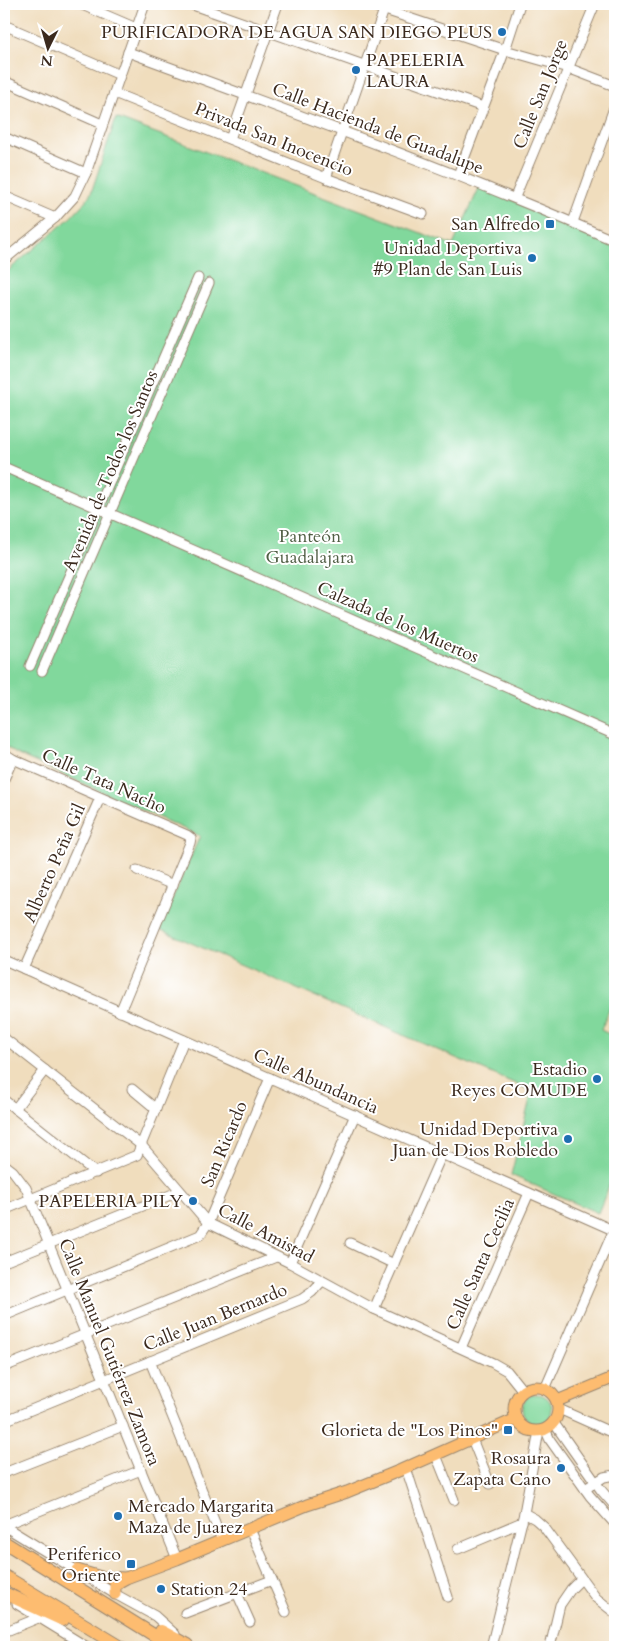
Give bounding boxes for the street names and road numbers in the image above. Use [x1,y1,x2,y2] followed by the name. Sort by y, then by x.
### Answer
[507,36,574,153] street label: Calle San Jorge
[269,77,487,180] street label: Calle Hacienda de Guadalupe
[191,96,357,183] street label: Privada San Inocencio
[57,366,164,576] street label: Avenida de Todos los Santos
[313,575,483,669] street label: Calzada de los Muertos
[38,743,170,820] street label: Calle Tata Nacho
[17,799,92,927] street label: Alberto Peña Gil
[249,1043,383,1120] street label: Calle Abundancia
[195,1097,254,1191] street label: San Ricardo
[440,1194,521,1334] street label: Calle Santa Cecilia
[213,1198,319,1270] street label: Calle Amistad
[52,1235,167,1470] street label: Calle Manuel Gutiérrez Zamora
[139,1277,291,1358] street label: Calle Juan Bernardo

